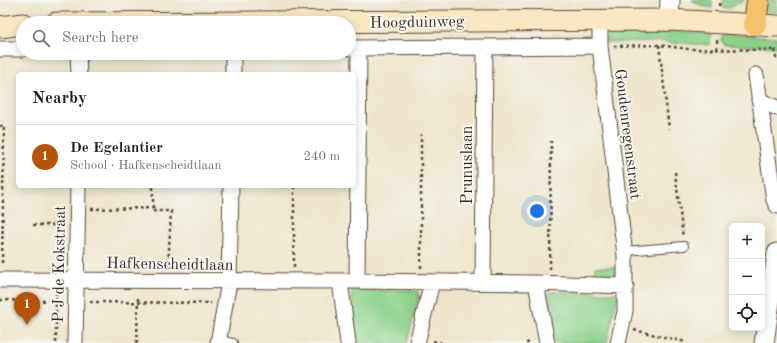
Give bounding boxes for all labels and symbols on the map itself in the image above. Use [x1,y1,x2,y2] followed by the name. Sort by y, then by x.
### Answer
[370,14,465,32] street label: Hoogduinweg
[611,68,643,201] street label: Goudenregenstraat
[460,125,476,204] street label: Prunuslaan
[527,201,547,221] your location
[51,205,69,323] street label: P J de Kokstraat
[106,256,234,274] street label: Hafkenscheidtlaan
[14,292,40,325] pin: 1

